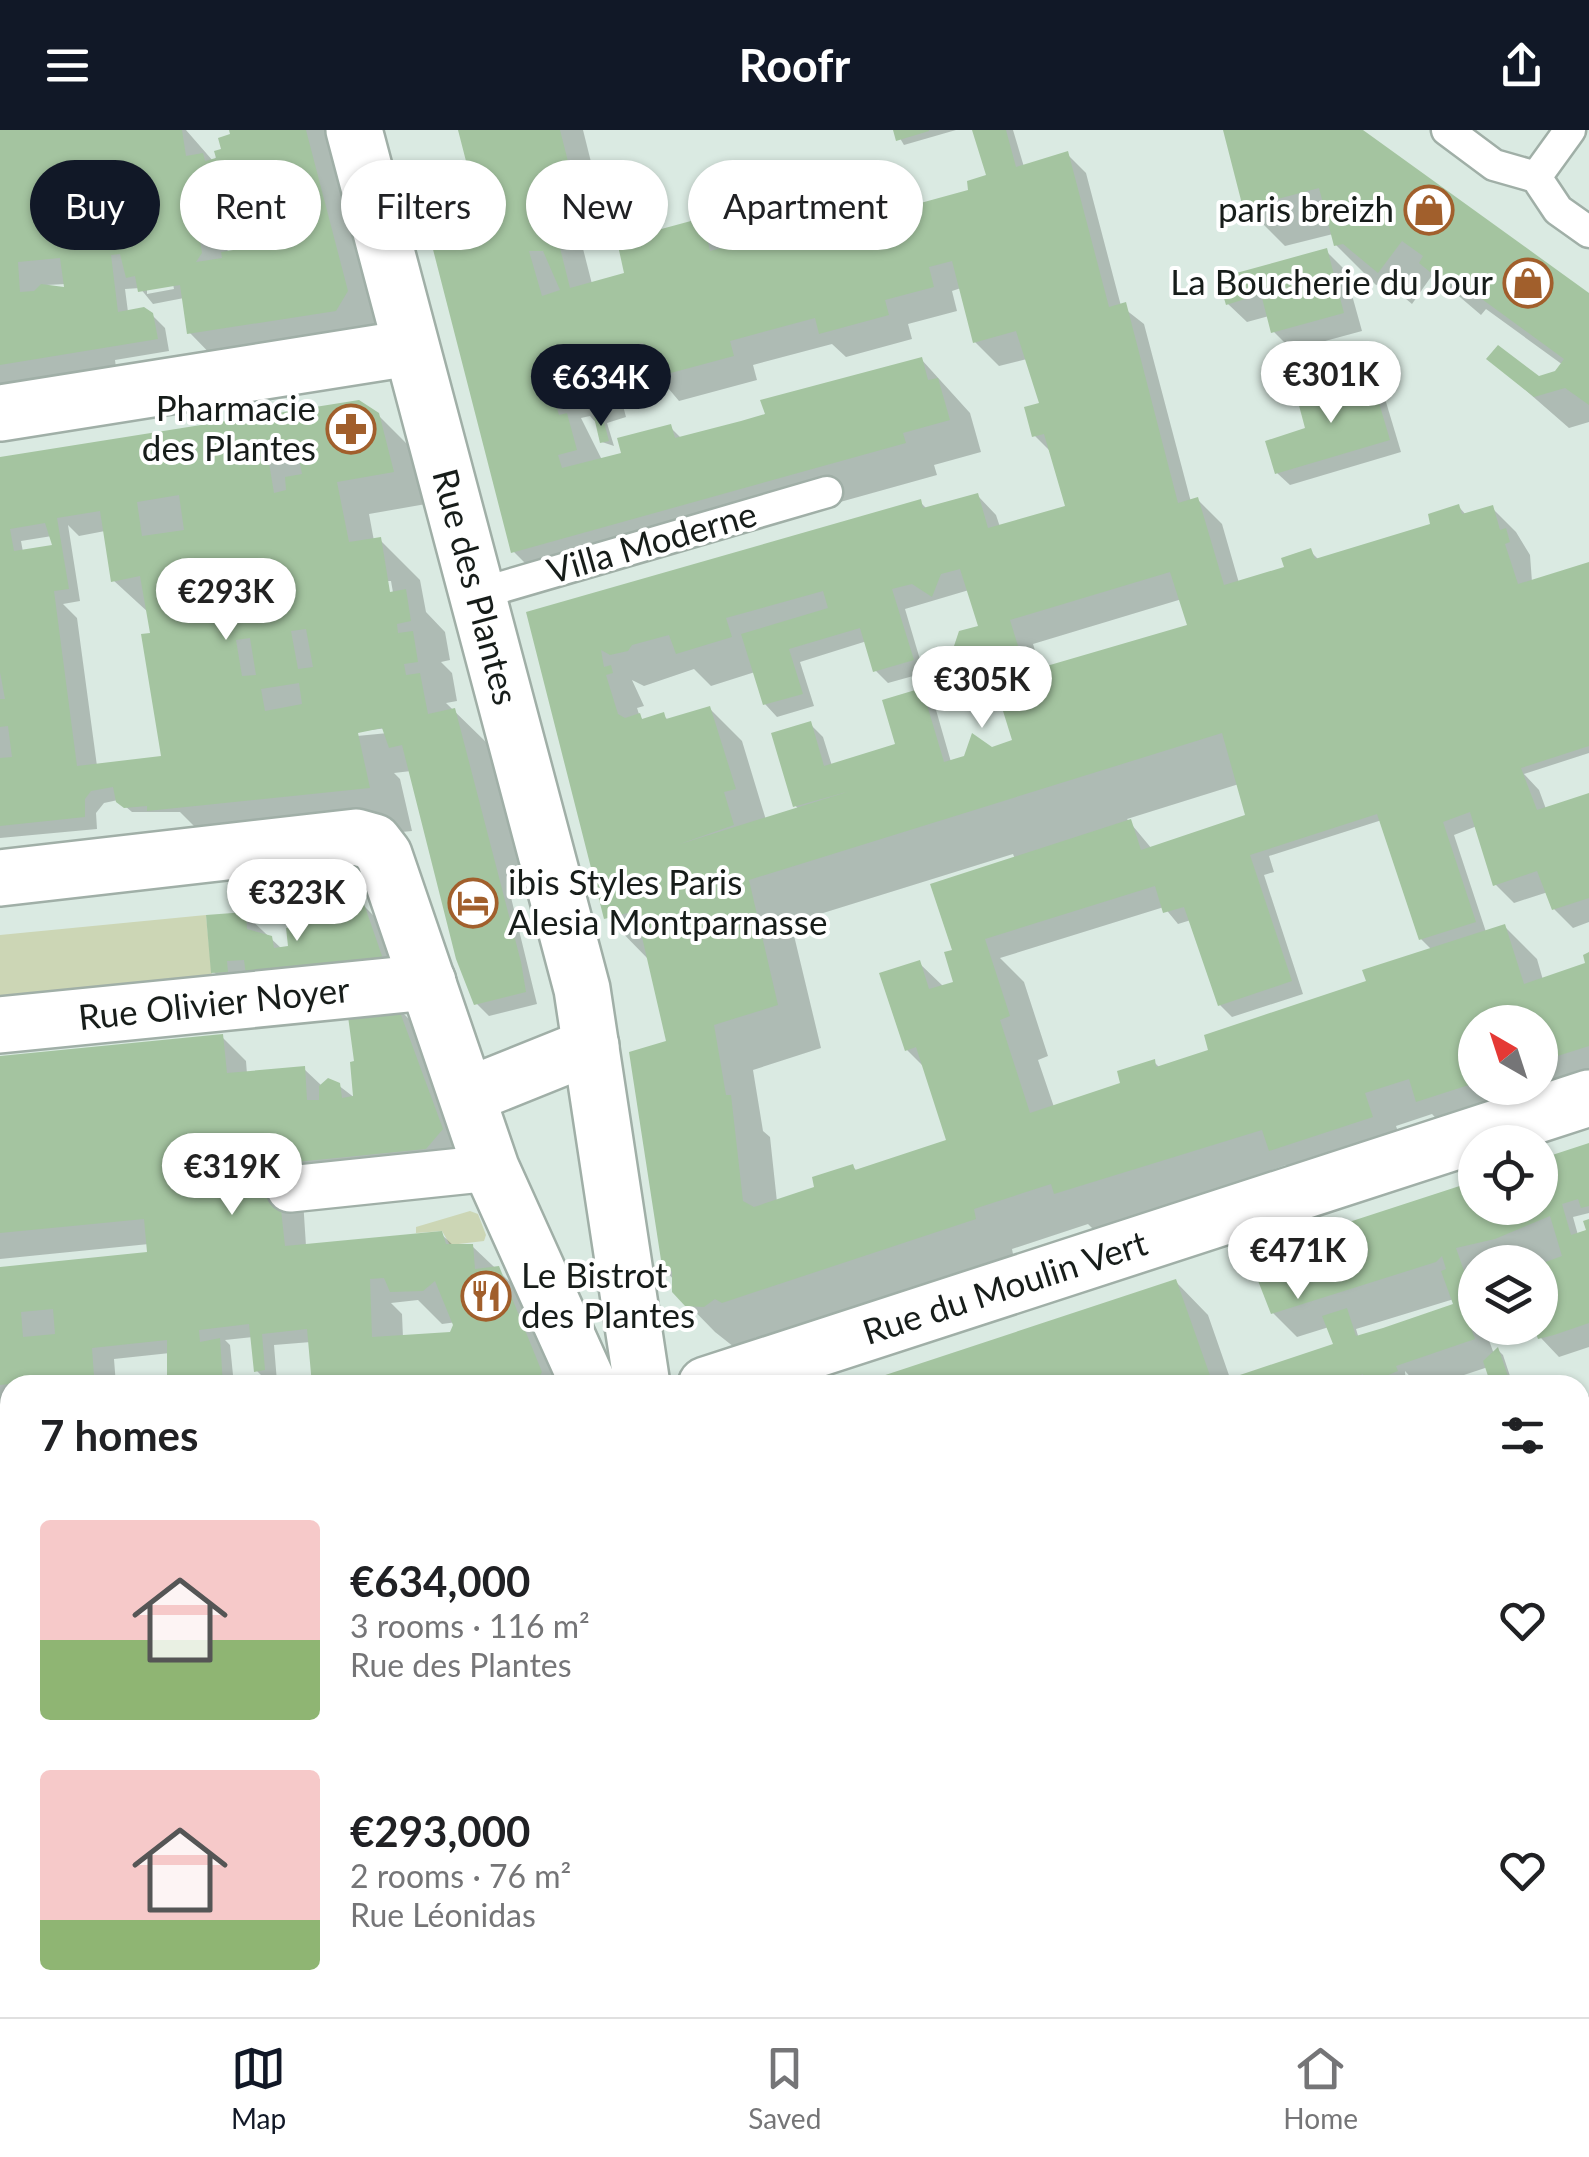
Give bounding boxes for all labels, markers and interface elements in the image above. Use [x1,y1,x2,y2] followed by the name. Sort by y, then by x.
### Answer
[40,38,95,93] icon: menu
[739,38,850,92] text: Roofr
[1494,38,1549,93] icon: share
[30,160,160,250] chip: Buy
[180,160,321,250] chip: Rent
[341,160,506,250] chip: Filters
[526,160,668,250] chip: New
[688,160,923,250] chip: Apartment
[1403,184,1455,236] shop icon: paris breizh
[1218,187,1394,229] place label: paris breizh
[1502,257,1554,309] shop icon: La Boucherie du Jour
[1170,260,1493,302] place label: La Boucherie du Jour
[1261,341,1401,426] pin: €301K
[531,344,671,429] pin: €634K
[1283,354,1379,393] text: €301K
[553,357,649,396] text: €634K
[142,386,316,468] place label: Pharmacie des Plantes
[325,403,377,455] pharmacy icon: Pharmacie des Plantes
[425,464,529,709] street label: Rue des Plantes
[542,491,761,591] street label: Villa Moderne
[156,558,296,643] pin: €293K
[178,571,274,610] text: €293K
[912,646,1052,731] pin: €305K
[934,659,1030,698] text: €305K
[227,859,367,944] pin: €323K
[508,860,827,942] place label: ibis Styles Paris Alesia Montparnasse
[249,872,345,911] text: €323K
[447,877,499,929] hotel icon: ibis Styles Paris Alesia Montparnasse
[76,967,352,1037] street label: Rue Olivier Noyer
[1458,1005,1558,1105] north arrow
[1458,1005,1558,1345] map controls
[1458,1125,1558,1225] button: locate
[162,1133,302,1218] pin: €319K
[184,1146,280,1185] text: €319K
[1228,1217,1368,1302] pin: €471K
[857,1220,1152,1352] street label: Rue du Moulin Vert
[1250,1230,1346,1269] text: €471K
[1458,1245,1558,1345] button: layers
[521,1253,695,1335] place label: Le Bistrot des Plantes
[460,1270,512,1322] restaurant icon: Le Bistrot des Plantes
[1495,1408,1550,1463] icon: filters
[40,1410,198,1460] text: 7 homes
[350,1556,530,1606] text: €634,000
[120,1560,240,1680] icon: home
[1495,1593,1550,1648] icon: heart
[350,1606,590,1645] text: 3 rooms · 116 m²
[350,1645,572,1684] text: Rue des Plantes
[350,1806,530,1856] text: €293,000
[120,1810,240,1930] icon: home
[1495,1843,1550,1898] icon: heart
[350,1856,571,1895] text: 2 rooms · 76 m²
[350,1895,536,1934] text: Rue Léonidas
[231,2041,286,2135] tab: Map
[748,2041,821,2135] tab: Saved
[1283,2041,1358,2135] tab: Home

